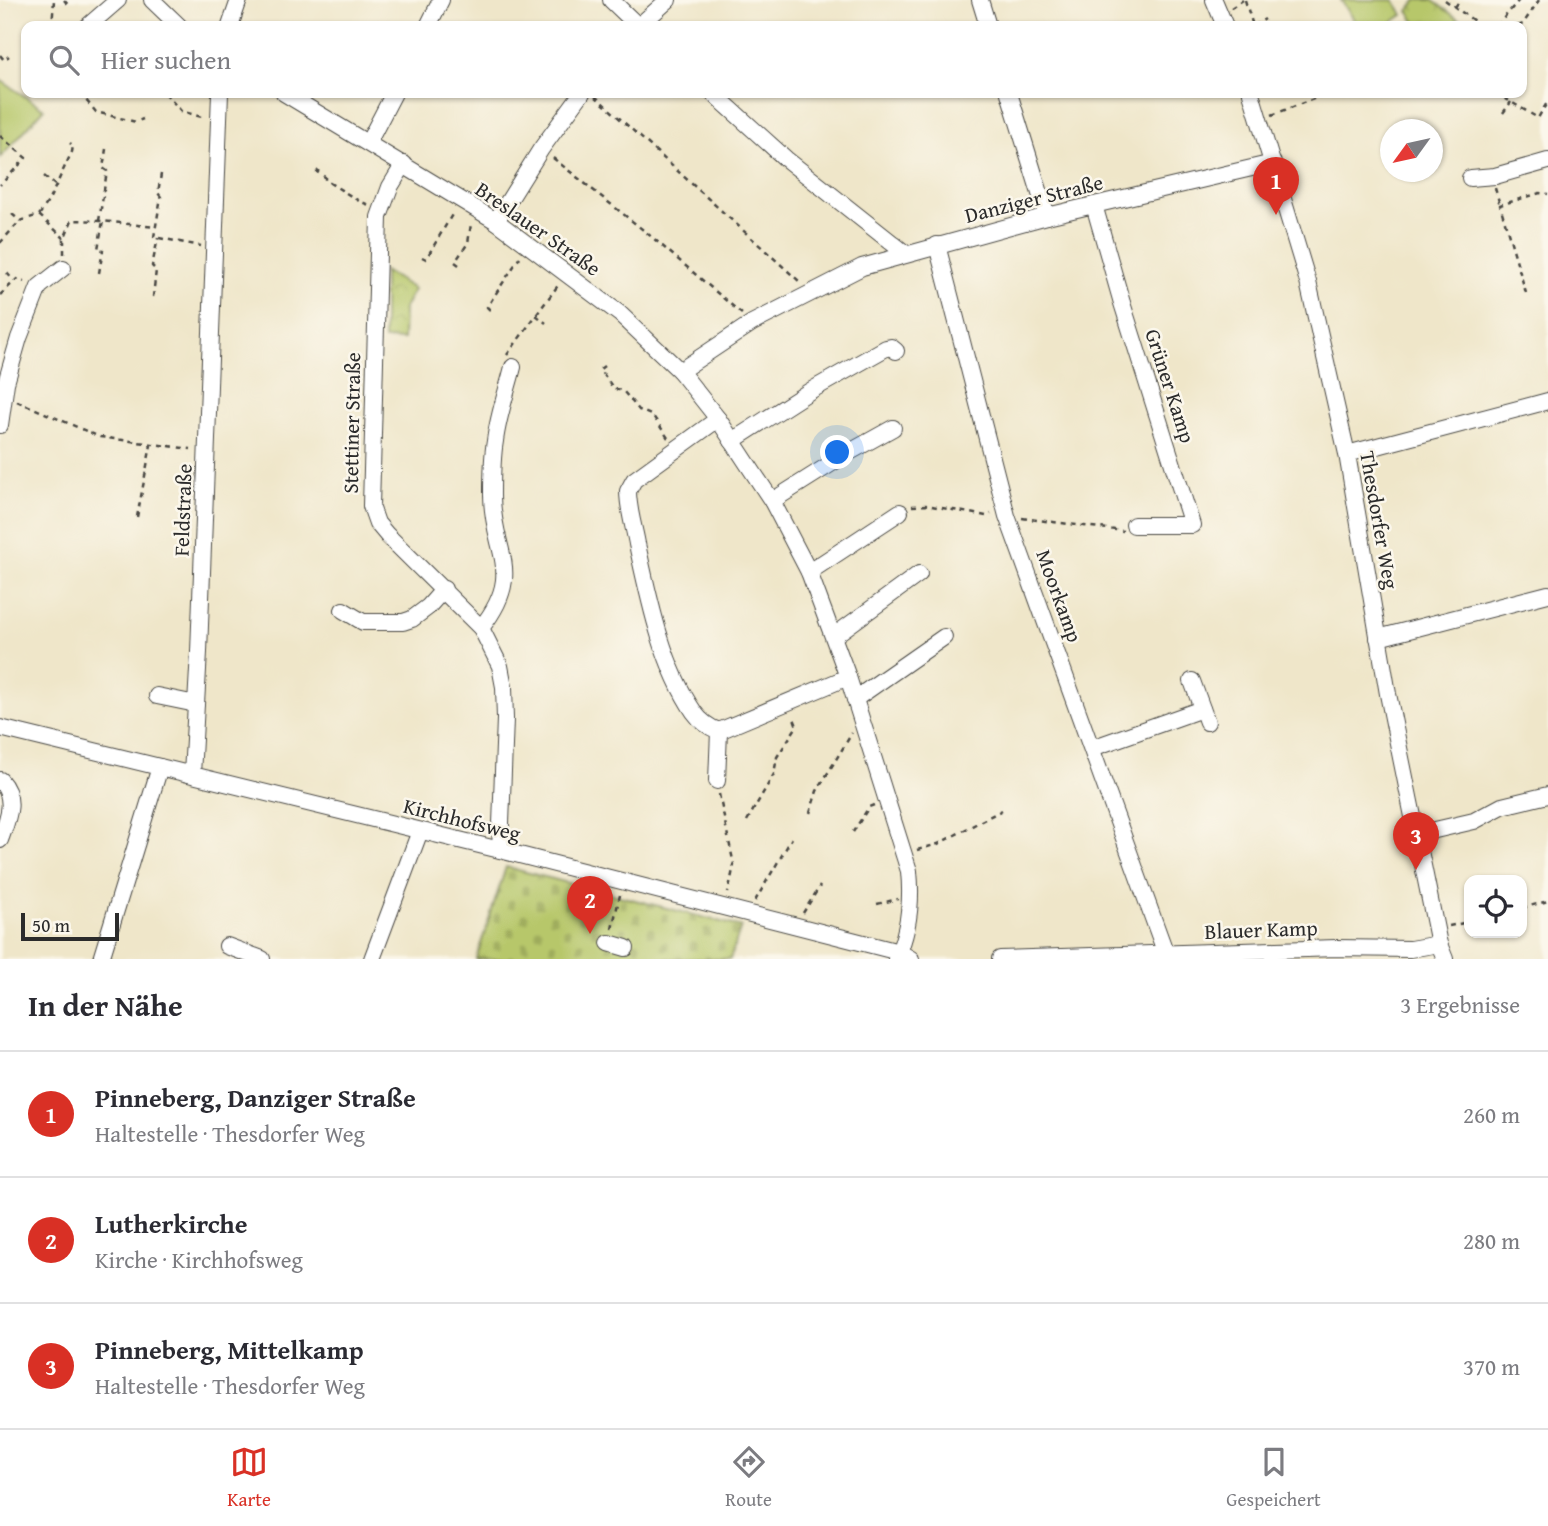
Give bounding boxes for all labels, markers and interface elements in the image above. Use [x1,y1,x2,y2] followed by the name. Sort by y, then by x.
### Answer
[21,21,1527,98] search box
[101,40,231,79] text: Hier suchen
[45,41,83,79] icon: search
[1380,119,1443,182] north arrow
[1253,157,1299,215] pin: 1
[962,166,1106,231] street label: Danziger Straße
[469,174,607,284] street label: Breslauer Straße
[1137,325,1203,447] street label: Grüner Kamp
[335,352,368,494] street label: Stettiner Straße
[820,435,854,469] your location
[1352,449,1407,592] street label: Thesdorfer Weg
[165,463,200,557] street label: Feldstraße
[1028,545,1091,646] street label: Moorkamp
[400,790,525,849] street label: Kirchhofsweg
[1393,812,1439,870] pin: 3
[1464,875,1527,938] map controls
[1464,875,1527,938] button: locate
[567,876,613,934] pin: 2
[21,910,119,942] scale bar
[32,911,70,939] text: 50 m
[1204,912,1318,947] street label: Blauer Kamp
[28,983,183,1027] text: In der Nähe
[1400,988,1520,1021] text: 3 Ergebnisse
[95,1078,416,1117] text: Pinneberg, Danziger Straße
[45,1098,57,1131] text: 1
[1463,1098,1520,1131] text: 260 m
[95,1117,365,1150] text: Haltestelle · Thesdorfer Weg
[95,1204,247,1243] text: Lutherkirche
[45,1224,57,1257] text: 2
[1463,1224,1520,1257] text: 280 m
[95,1243,303,1276] text: Kirche · Kirchhofsweg
[95,1330,364,1369] text: Pinneberg, Mittelkamp
[45,1350,57,1383] text: 3
[1463,1350,1520,1383] text: 370 m
[95,1369,365,1402] text: Haltestelle · Thesdorfer Weg
[227,1443,271,1513] tab: Karte
[725,1443,772,1513] tab: Route
[1226,1443,1321,1513] tab: Gespeichert

